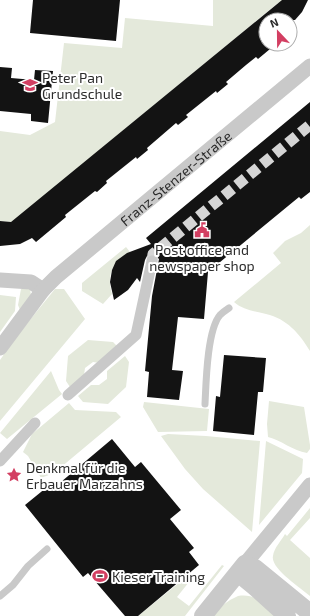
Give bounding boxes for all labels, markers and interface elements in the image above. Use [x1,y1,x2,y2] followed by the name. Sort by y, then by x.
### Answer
[258,12,298,52] north arrow
[268,15,280,30] text: N
[42,69,122,102] place label: Peter Pan Grundschule
[21,76,39,94] school or university icon: Peter Pan Grundschule
[116,126,235,229] street label: Franz-Stenzer-Straße
[193,221,211,239] public building icon: Post office and newspaper shop
[149,241,255,274] place label: Post office and newspaper shop
[26,459,143,492] place label: Denkmal für die Erbauer Marzahns
[5,466,23,484] place icon: Denkmal für die Erbauer Marzahns
[91,567,109,585] sports icon: Kieser Training
[112,568,205,585] place label: Kieser Training

